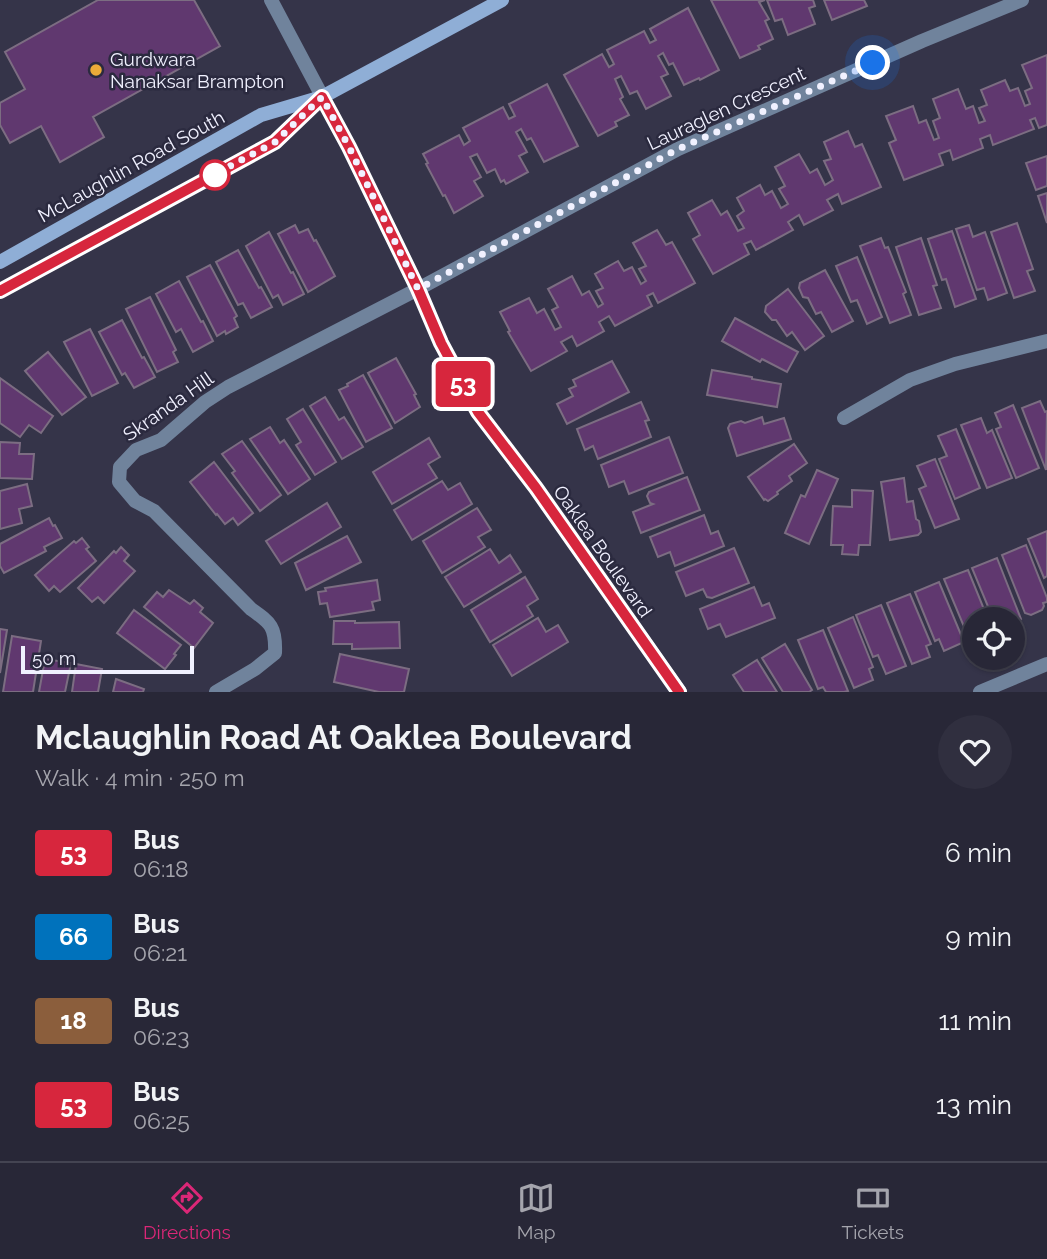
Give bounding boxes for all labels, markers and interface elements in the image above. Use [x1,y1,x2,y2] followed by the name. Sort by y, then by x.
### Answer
[855,45,890,80] your location
[110,48,284,92] place label: Gurdwara Nanaksar Brampton
[643,61,809,154] street label: Lauraglen Crescent
[88,62,104,78] marker: Gurdwara Nanaksar Brampton
[34,106,228,226] street label: McLaughlin Road South
[200,160,230,190] unlabelled marker
[432,361,494,407] line badge: 53
[119,366,218,445] street label: Skranda Hill
[450,369,476,398] text: 53
[549,481,657,621] street label: Oaklea Boulevard
[962,607,1025,670] map controls
[962,607,1025,670] button: locate
[21,643,194,675] scale bar
[32,647,76,669] text: 50 m
[938,715,1012,789] button: heart
[35,718,632,757] text: Mclaughlin Road At Oaklea Boulevard
[35,764,245,791] text: Walk · 4 min · 250 m
[133,825,180,855] text: Bus
[60,838,87,867] text: 53
[945,838,1012,868] text: 6 min
[133,855,189,882] text: 06:18
[133,909,180,939] text: Bus
[59,922,88,951] text: 66
[945,922,1012,952] text: 9 min
[133,939,187,966] text: 06:21
[133,993,180,1023] text: Bus
[60,1006,87,1035] text: 18
[938,1006,1012,1036] text: 11 min
[133,1023,190,1050] text: 06:23
[133,1077,180,1107] text: Bus
[60,1090,87,1119] text: 53
[936,1090,1012,1120] text: 13 min
[133,1107,190,1134] text: 06:25
[143,1179,231,1243] tab: Directions
[517,1179,556,1243] tab: Map
[842,1179,904,1243] tab: Tickets

